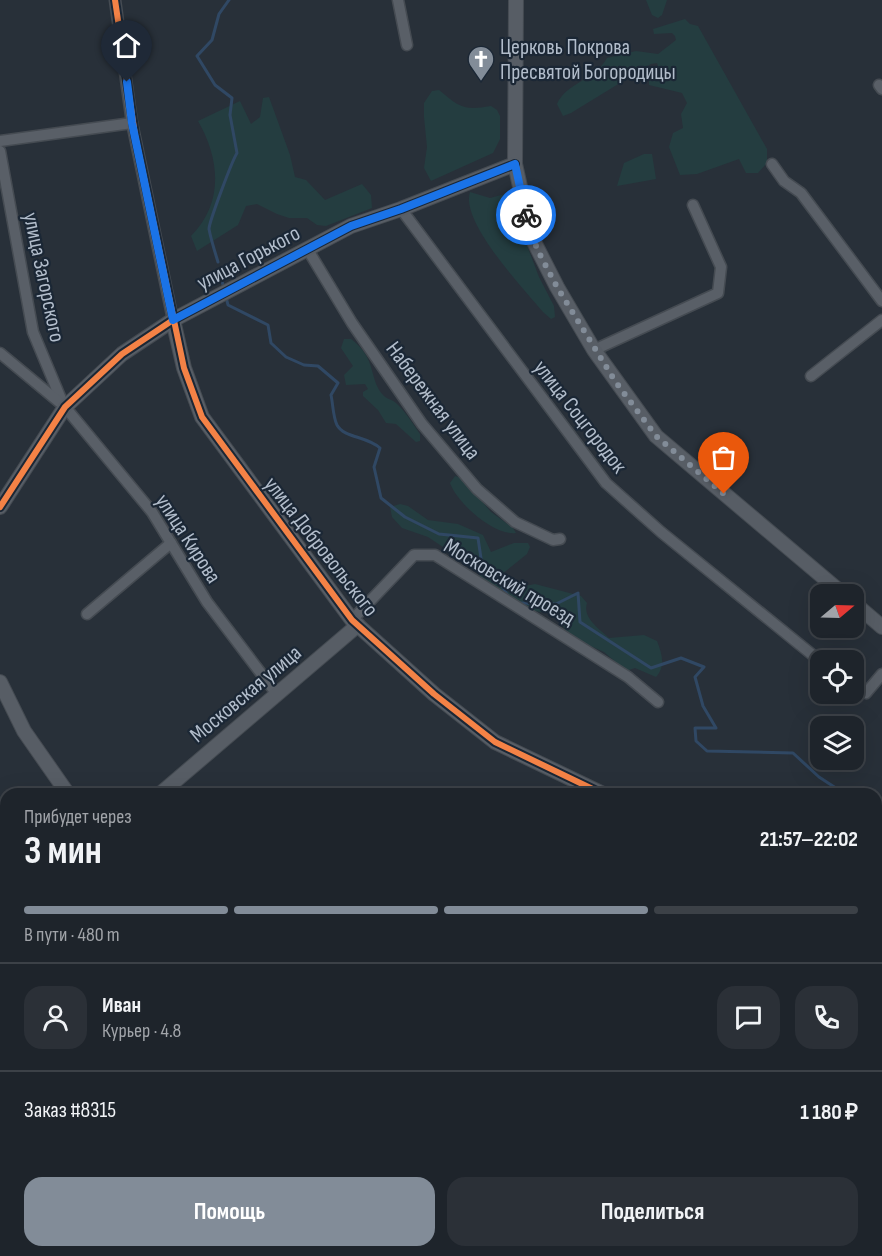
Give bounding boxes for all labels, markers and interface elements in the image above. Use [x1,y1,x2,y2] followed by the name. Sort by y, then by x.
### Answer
[101,20,152,82] pin
[110,29,143,62] icon: home
[500,34,676,86] place label: Церковь Покрова Пресвятой Богородицы
[466,44,496,82] church icon: Церковь Покрова Пресвятой Богородицы
[496,185,556,245] courier
[510,199,543,232] icon: bike
[17,210,70,345] street label: улица Загорского
[192,220,305,297] street label: улица Горького
[380,336,486,465] street label: Набережная улица
[527,355,633,479] street label: улица Соцгородок
[698,432,749,494] pin
[707,441,740,474] icon: bag
[258,472,384,622] street label: улица Добровольского
[149,489,227,589] street label: улица Кирова
[439,533,580,632] street label: Московский проезд
[810,584,864,638] north arrow
[810,584,864,770] map controls
[185,640,307,749] street label: Московская улица
[810,650,864,704] button: locate
[810,716,864,770] button: layers
[24,805,132,829] text: Прибудет через
[760,826,858,853] text: 21:57–22:02
[24,828,102,875] text: 3 мин
[24,923,120,947] text: В пути · 480 m
[24,986,87,1049] button: person
[717,986,780,1049] button: chat
[795,986,858,1049] button: phone
[102,992,141,1019] text: Иван
[102,1019,181,1043] text: Курьер · 4.8
[24,1097,116,1124] text: Заказ #8315
[800,1099,858,1126] text: 1 180 ₽
[24,1177,435,1246] button: Помощь
[447,1177,858,1246] button: Поделиться

